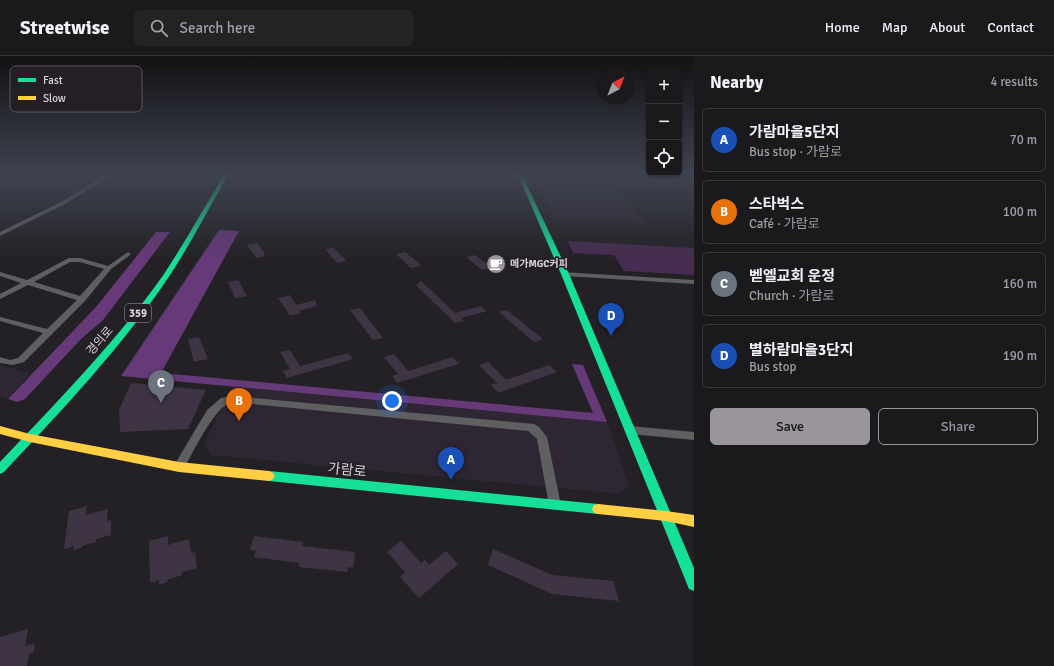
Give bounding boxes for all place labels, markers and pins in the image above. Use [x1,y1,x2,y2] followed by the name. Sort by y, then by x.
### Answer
[485,253,507,275] cafe icon: 메가MGC커피
[510,258,568,270] place label: 메가MGC커피
[598,303,624,336] pin: D
[148,370,174,403] pin: C
[226,388,252,421] pin: B
[438,447,464,480] pin: A

